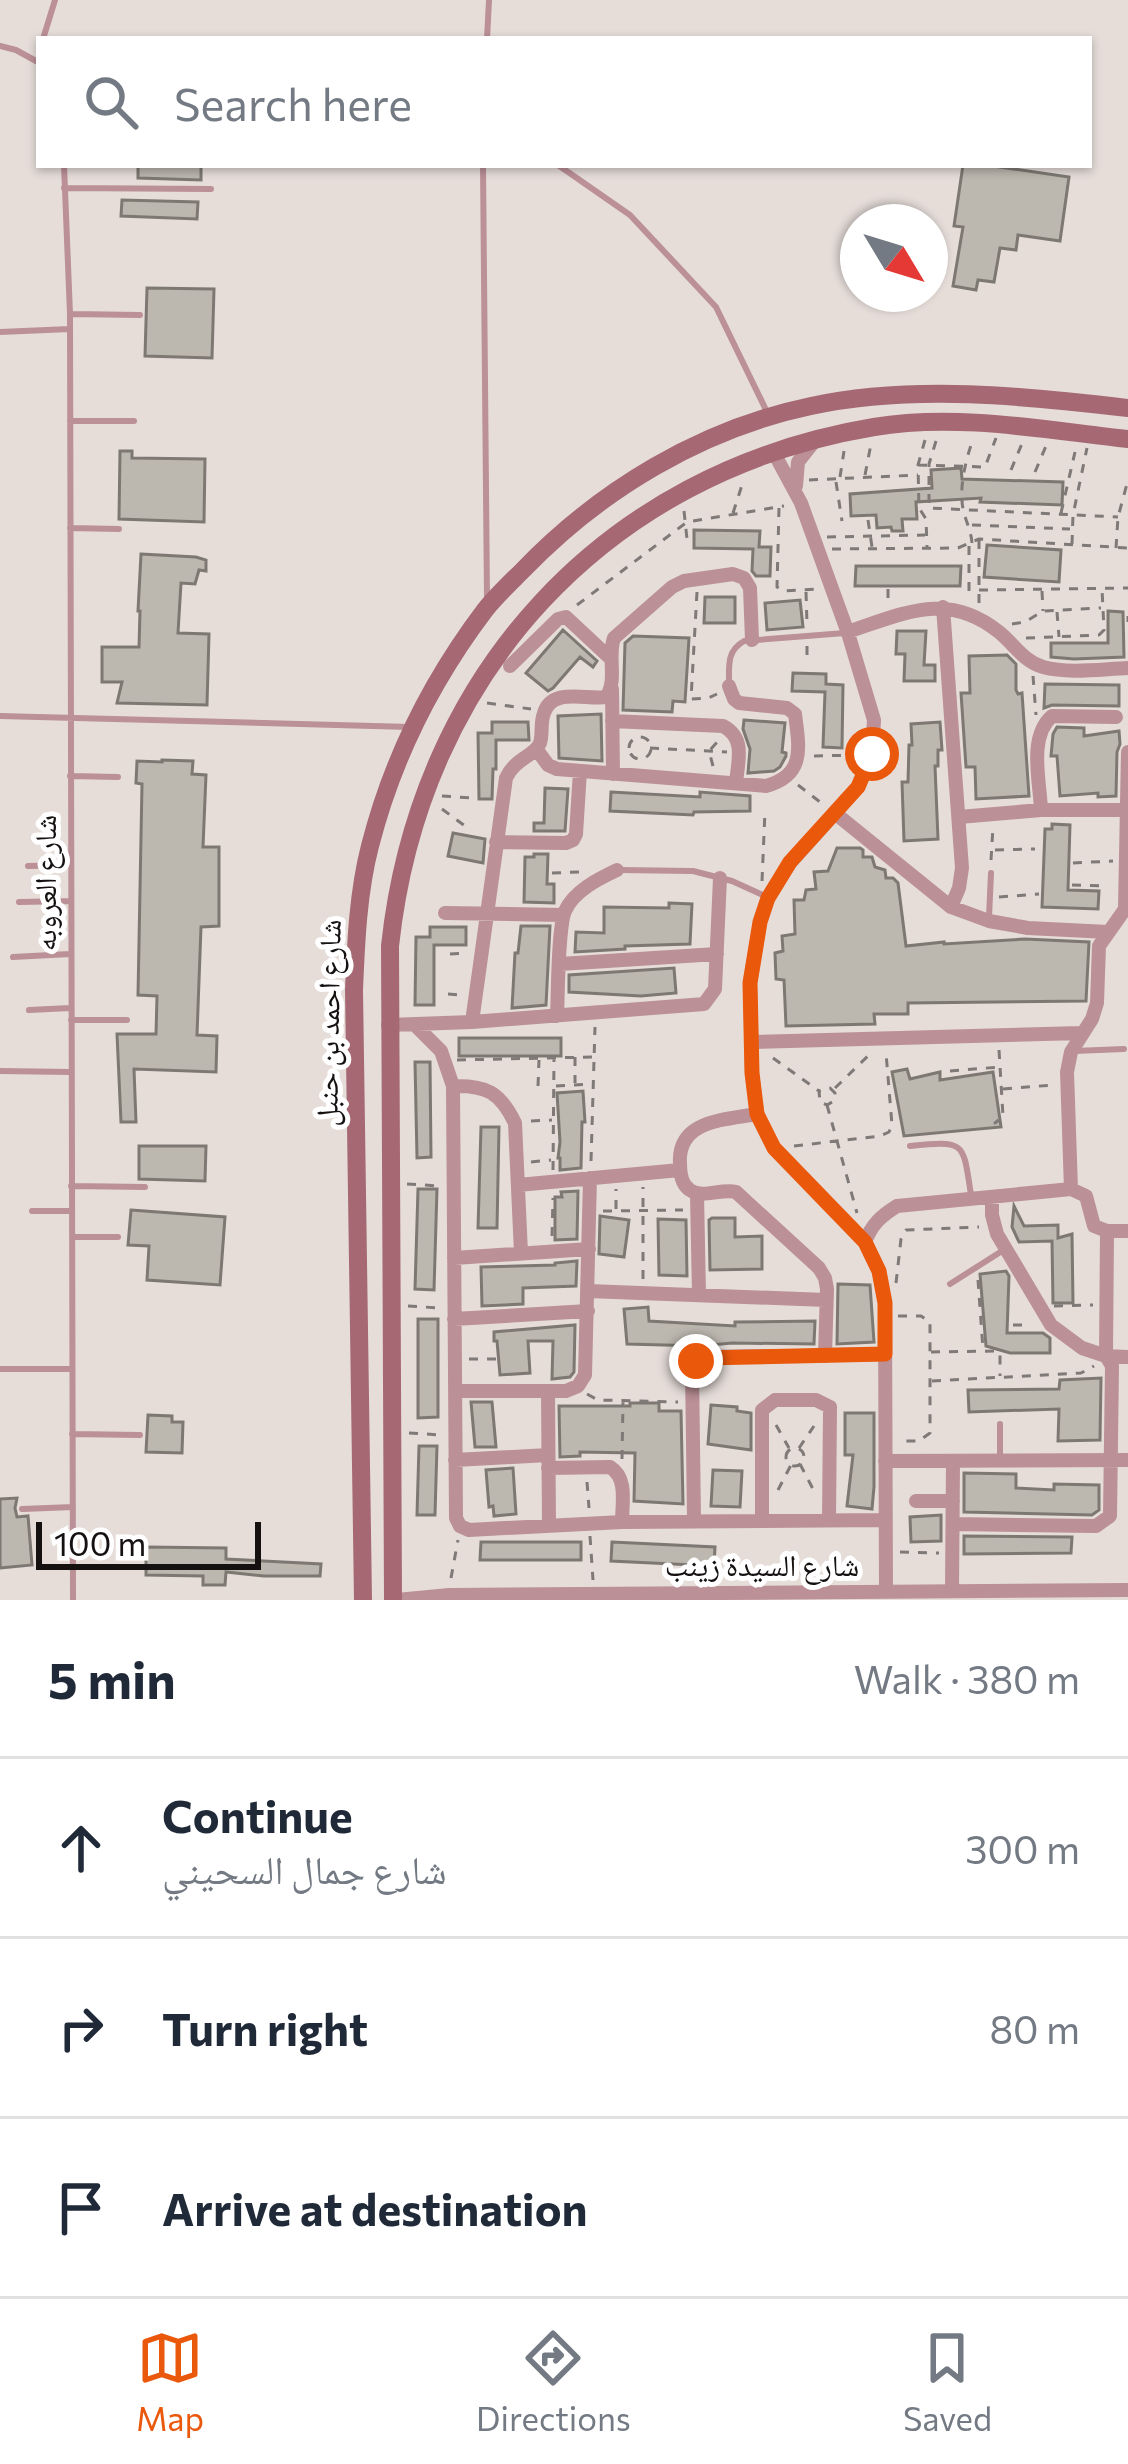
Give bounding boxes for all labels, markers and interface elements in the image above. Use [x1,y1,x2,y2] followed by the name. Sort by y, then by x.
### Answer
[36,36,1092,168] search box
[78,69,144,135] icon: search
[174,75,412,130] text: Search here
[840,204,948,312] north arrow
[845,727,899,781] route start
[25,815,65,951] street label: شارع العروبه
[306,919,350,1127] street label: شارع احمد بن حنبل
[669,1334,723,1388] route end
[36,1516,261,1569] scale bar
[54,1522,146,1563] text: 100 m
[665,1545,859,1585] street label: شارع السيدة زينب
[48,1647,176,1710] text: 5 min
[854,1654,1080,1702] text: Walk · 380 m
[162,1787,353,1842] text: Continue
[48,1815,114,1881] icon: ahead
[965,1824,1080,1872] text: 300 m
[162,1844,447,1892] text: شارع جمال السحيني
[48,1995,114,2061] icon: right
[162,2000,368,2055] text: Turn right
[989,2004,1080,2052] text: 80 m
[48,2175,114,2241] icon: arrive
[162,2180,588,2235] text: Arrive at destination
[136,2325,204,2438] tab: Map
[476,2325,631,2438] tab: Directions
[903,2325,992,2438] tab: Saved

